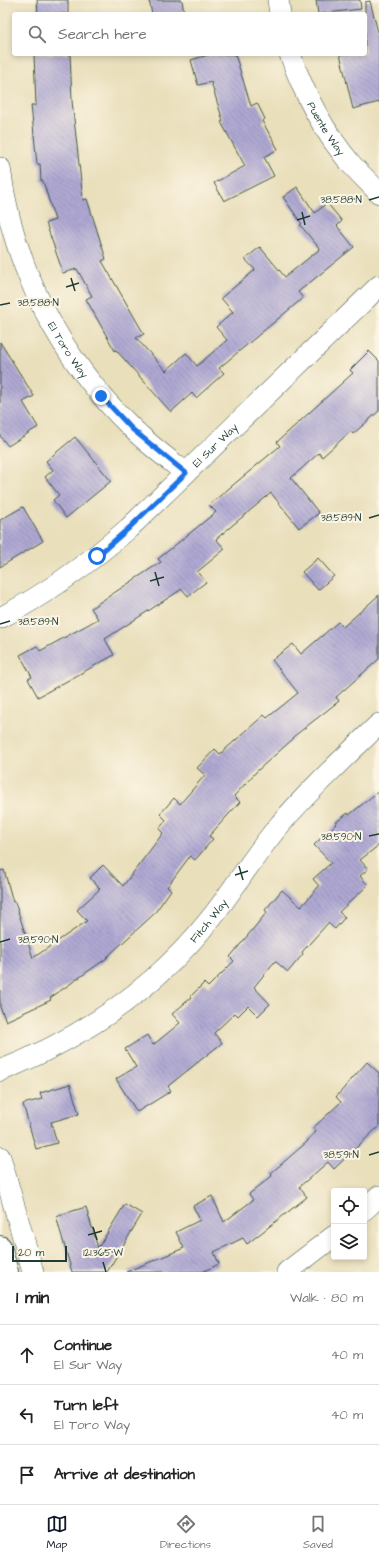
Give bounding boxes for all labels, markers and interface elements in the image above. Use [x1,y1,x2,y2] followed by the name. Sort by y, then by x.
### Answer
[12,12,367,56] search box
[26,23,48,45] icon: search
[58,24,147,45] text: Search here
[303,99,348,159] street label: Puente Way
[320,193,362,207] text: 38.588°N
[17,296,59,310] text: 38.588°N
[44,319,92,382] street label: El Toro Way
[92,387,110,405] route end
[189,420,242,471] street label: El Sur Way
[321,511,361,525] text: 38.589°N
[88,547,106,565] route start
[18,615,58,629] text: 38.589°N
[321,830,361,844] text: 38.590°N
[186,896,232,946] street label: Fitch Way
[18,933,58,947] text: 38.590°N
[323,1148,359,1162] text: 38.591°N
[331,1188,367,1260] map controls
[331,1188,367,1224] button: locate
[331,1224,367,1260] button: layers
[12,1244,67,1263] scale bar
[18,1245,44,1260] text: 20 m
[83,1246,123,1260] text: 121.365°W
[16,1286,49,1310] text: 1 min
[290,1289,363,1307] text: Walk · 80 m
[54,1335,112,1356] text: Continue
[16,1344,38,1366] icon: ahead
[331,1346,363,1364] text: 40 m
[54,1356,122,1374] text: El Sur Way
[54,1395,118,1416] text: Turn left
[16,1404,38,1426] icon: left
[331,1406,363,1424] text: 40 m
[54,1416,130,1434] text: El Toro Way
[16,1464,38,1486] icon: arrive
[54,1464,195,1485] text: Arrive at destination
[46,1513,68,1552] tab: Map
[160,1513,211,1552] tab: Directions
[303,1513,333,1552] tab: Saved

